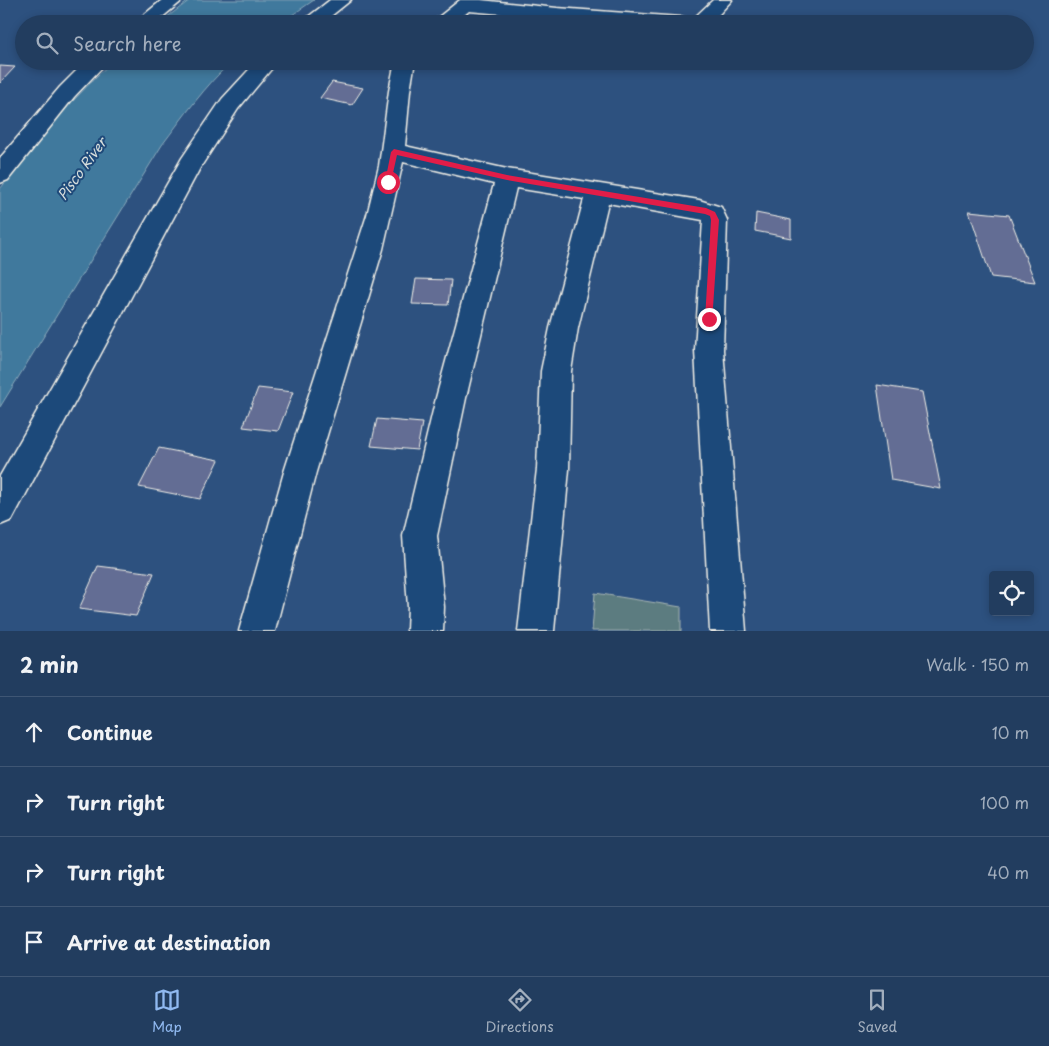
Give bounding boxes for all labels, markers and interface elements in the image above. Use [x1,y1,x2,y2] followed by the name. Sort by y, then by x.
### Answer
[15,15,1034,70] search box
[33,29,61,57] icon: search
[73,29,182,57] text: Search here
[52,132,112,204] water label: Pisco River
[377,171,400,194] route start
[698,308,721,331] route end
[989,571,1034,616] map controls
[989,571,1034,616] button: locate
[20,648,79,680] text: 2 min
[926,652,1029,676] text: Walk · 150 m
[20,718,48,746] icon: ahead
[67,718,153,746] text: Continue
[992,720,1029,744] text: 10 m
[20,788,48,816] icon: right
[67,788,165,816] text: Turn right
[980,790,1029,814] text: 100 m
[20,858,48,886] icon: right
[67,858,165,886] text: Turn right
[987,860,1029,884] text: 40 m
[20,928,48,956] icon: arrive
[67,928,271,956] text: Arrive at destination
[152,986,182,1037] tab: Map
[486,986,554,1037] tab: Directions
[857,986,897,1037] tab: Saved

